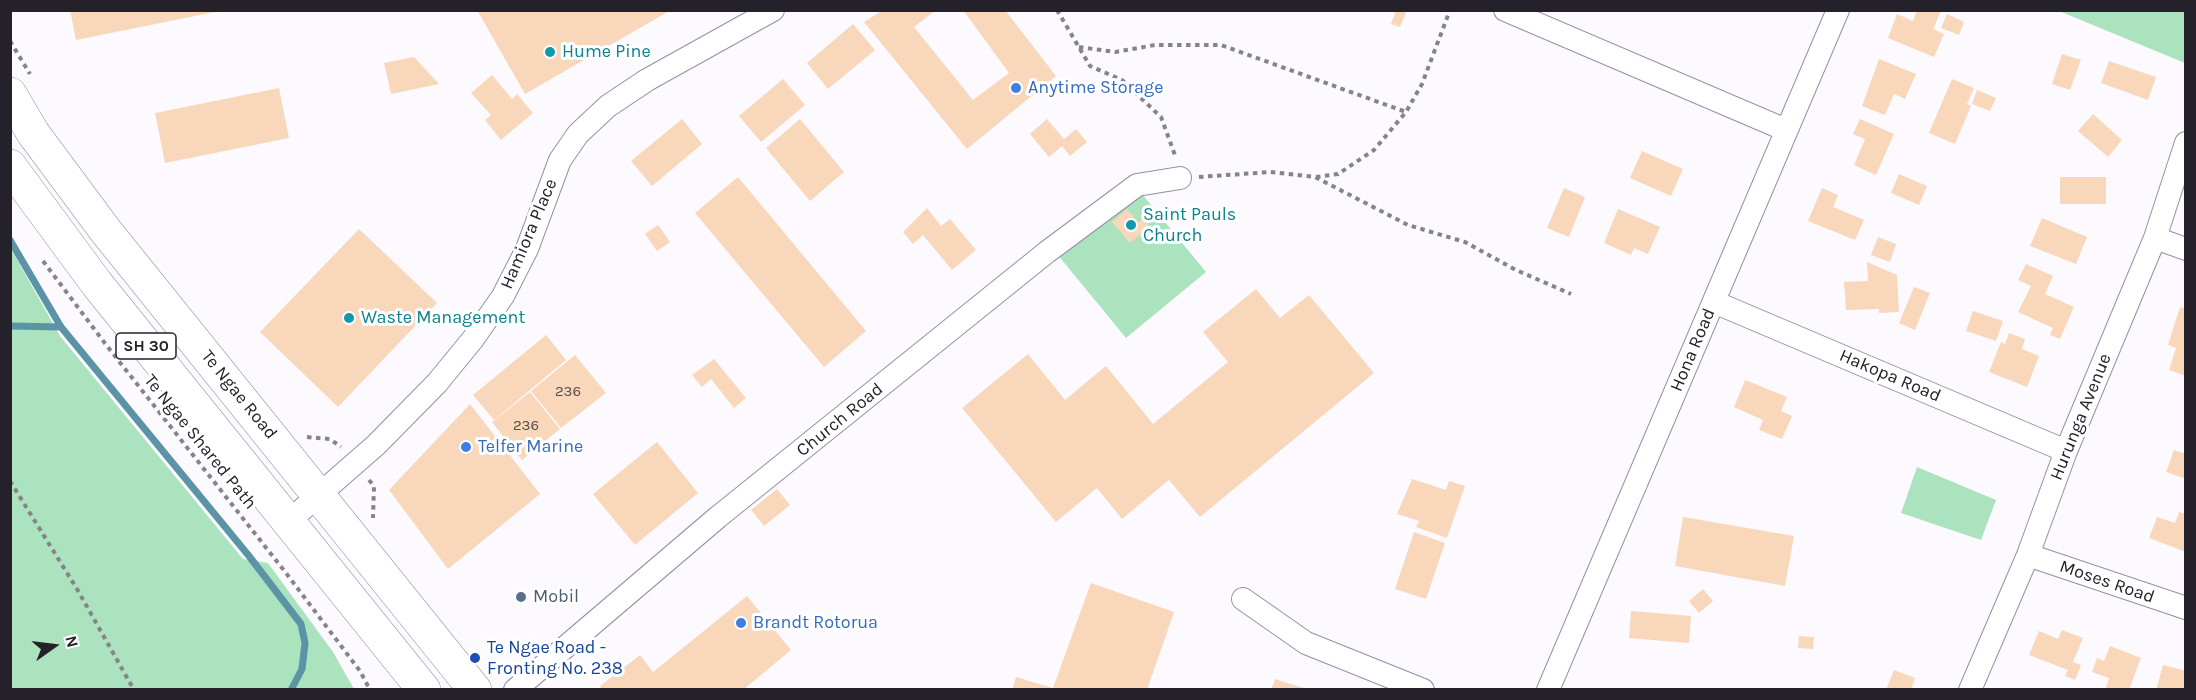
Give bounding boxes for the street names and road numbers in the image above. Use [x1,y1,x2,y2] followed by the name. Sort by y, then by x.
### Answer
[496,175,562,293] street label: Hamiora Place
[1666,305,1720,395] street label: Hona Road
[116,333,176,359] road number: SH 30
[1836,345,1944,407] street label: Hakopa Road
[196,346,282,444] street label: Te Ngae Road
[2046,350,2116,484] street label: Hurunga Avenue
[139,370,261,514] street label: Te Ngae Shared Path
[792,379,888,461] street label: Church Road
[2057,556,2157,608] street label: Moses Road

